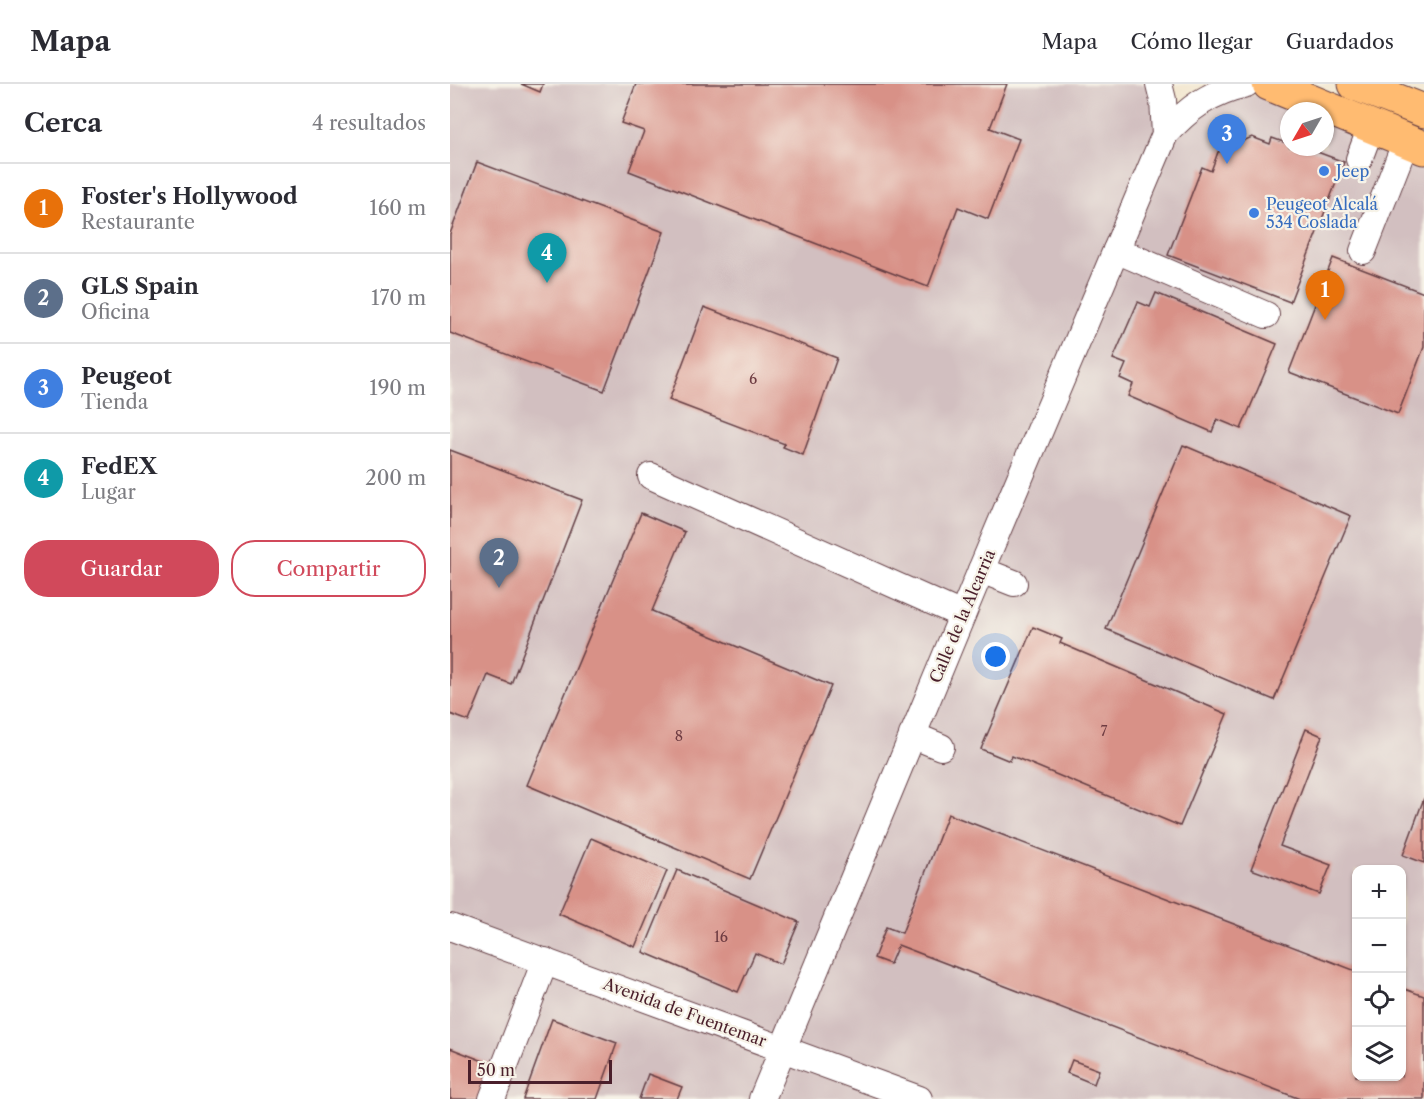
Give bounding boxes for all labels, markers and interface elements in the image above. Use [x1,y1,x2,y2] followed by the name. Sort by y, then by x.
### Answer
[30,24,111,58] text: Mapa
[1041,29,1098,54] text: Mapa
[1131,29,1253,54] text: Cómo llegar
[1286,29,1394,54] text: Guardados
[1280,102,1334,156] north arrow
[24,107,102,139] text: Cerca
[312,111,426,135] text: 4 resultados
[1208,115,1246,164] pin: 3
[1333,161,1369,181] place label: Jeep
[1317,164,1331,178] marker: Jeep
[81,183,298,210] text: Foster's Hollywood
[1266,194,1379,232] place label: Peugeot Alcalá 534 Coslada
[39,196,48,220] text: 1
[369,196,426,220] text: 160 m
[1247,206,1261,220] marker: Peugeot Alcalá 534 Coslada
[81,210,195,234] text: Restaurante
[528,234,566,283] pin: 4
[1306,270,1344,320] pin: 1
[81,273,199,300] text: GLS Spain
[38,286,49,310] text: 2
[371,286,426,310] text: 170 m
[81,300,150,324] text: Oficina
[81,363,172,390] text: Peugeot
[749,370,757,388] house number: 6
[38,376,49,400] text: 3
[369,376,426,400] text: 190 m
[81,390,148,414] text: Tienda
[81,453,157,480] text: FedEX
[38,466,49,490] text: 4
[365,466,426,490] text: 200 m
[81,480,136,504] text: Lugar
[479,538,518,588] pin: 2
[24,540,219,597] button: Guardar
[231,540,426,597] button: Compartir
[925,546,999,686] street label: Calle de la Alcarria
[981,642,1010,671] your location
[1101,722,1108,740] house number: 7
[675,727,683,745] house number: 8
[1352,865,1406,1081] map controls
[1352,865,1406,919] button: +
[1352,919,1406,973] button: −
[714,928,728,946] house number: 16
[600,973,769,1051] street label: Avenida de Fuentemar
[1352,973,1406,1027] button: locate
[1352,1027,1406,1081] button: layers
[468,1057,612,1084] scale bar
[477,1060,515,1080] text: 50 m

